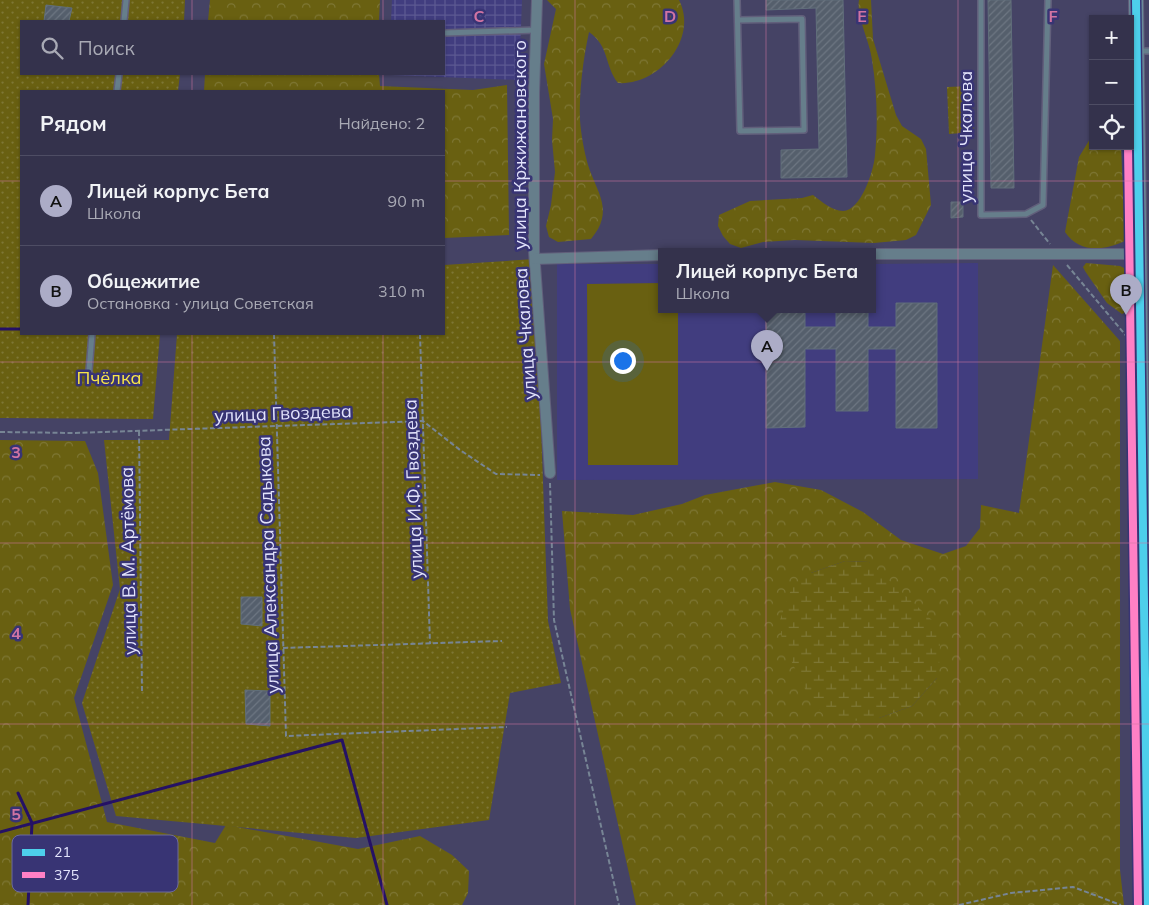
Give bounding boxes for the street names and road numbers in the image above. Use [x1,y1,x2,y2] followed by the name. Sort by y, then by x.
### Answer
[508,40,531,250] street label: улица Кржижановского
[954,71,977,203] street label: улица Чкалова
[509,267,541,401] street label: улица Чкалова
[214,399,352,427] street label: улица Гвоздева
[398,399,428,579] street label: улица И.Ф. Гвоздева
[252,436,284,694] street label: улица Александра Садыкова
[115,467,141,655] street label: улица В. М. Артёмова

